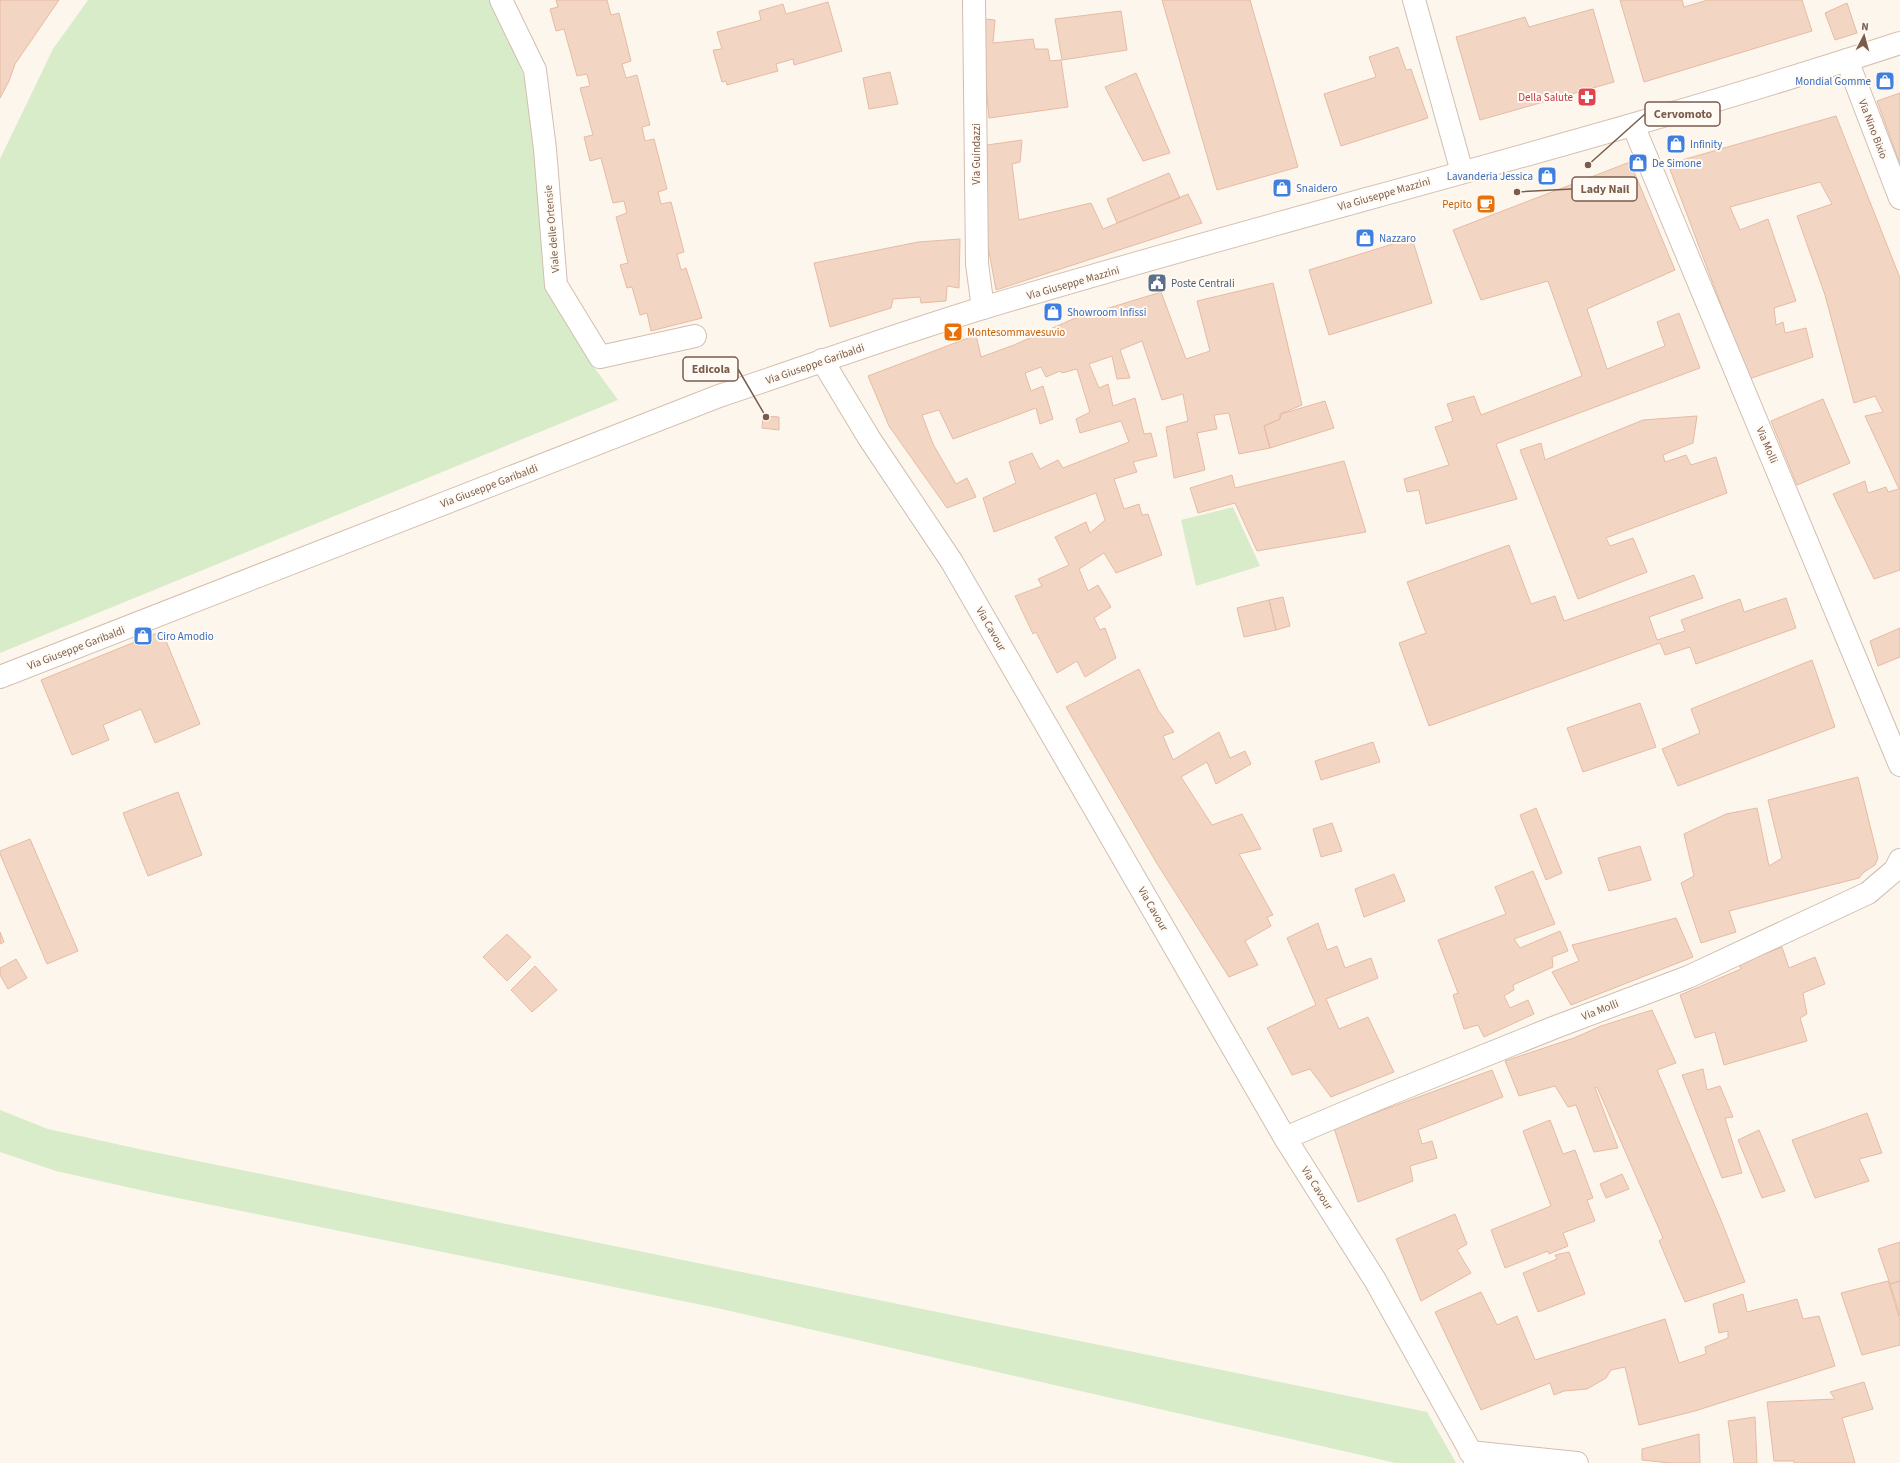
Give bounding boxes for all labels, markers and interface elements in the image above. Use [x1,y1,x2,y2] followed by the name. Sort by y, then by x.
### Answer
[1844,16,1884,56] north arrow
[1861,19,1869,34] text: N
[1874,70,1896,92] shop icon: Mondial Gomme
[1795,74,1872,89] place label: Mondial Gomme
[1576,86,1598,108] pharmacy icon: Della Salute
[1518,90,1574,105] place label: Della Salute
[1855,97,1891,161] street label: Via Nino Bixio
[1645,102,1720,126] callout: Cervomoto
[1654,106,1713,123] text: Cervomoto
[969,123,984,185] street label: Via Guindazzi
[1665,133,1687,155] shop icon: Infinity
[1690,137,1722,152] place label: Infinity
[1627,152,1649,174] shop icon: De Simone
[1652,156,1702,171] place label: De Simone
[1536,165,1558,187] shop icon: Lavanderia Jessica
[1447,169,1533,184] place label: Lavanderia Jessica
[1336,174,1432,214] street label: Via Giuseppe Mazzini
[1271,177,1293,199] shop icon: Snaidero
[1572,177,1637,201] callout: Lady Nail
[1296,181,1337,196] place label: Snaidero
[1580,181,1630,198] text: Lady Nail
[541,184,563,274] street label: Viale delle Ortensie
[1475,193,1497,215] cafe icon: Pepito
[1442,197,1472,212] place label: Pepito
[1354,227,1376,249] shop icon: Nazzaro
[1379,231,1416,246] place label: Nazzaro
[1025,263,1121,303] street label: Via Giuseppe Mazzini
[1146,272,1168,294] public building icon: Poste Centrali
[1171,276,1235,291] place label: Poste Centrali
[1042,301,1064,323] shop icon: Showroom Infissi
[1067,305,1146,320] place label: Showroom Infissi
[942,321,964,343] bar icon: Montesommavesuvio
[967,325,1065,340] place label: Montesommavesuvio
[764,340,866,388] street label: Via Giuseppe Garibaldi
[683,357,738,381] callout: Edicola
[692,361,730,378] text: Edicola
[1753,424,1781,466] street label: Via Molli
[438,460,540,512] street label: Via Giuseppe Garibaldi
[972,604,1010,654] street label: Via Cavour
[25,622,127,674] street label: Via Giuseppe Garibaldi
[132,625,154,647] shop icon: Ciro Amodio
[157,629,214,644] place label: Ciro Amodio
[1134,884,1172,934] street label: Via Cavour
[1579,996,1621,1024] street label: Via Molli
[1298,1163,1336,1213] street label: Via Cavour

